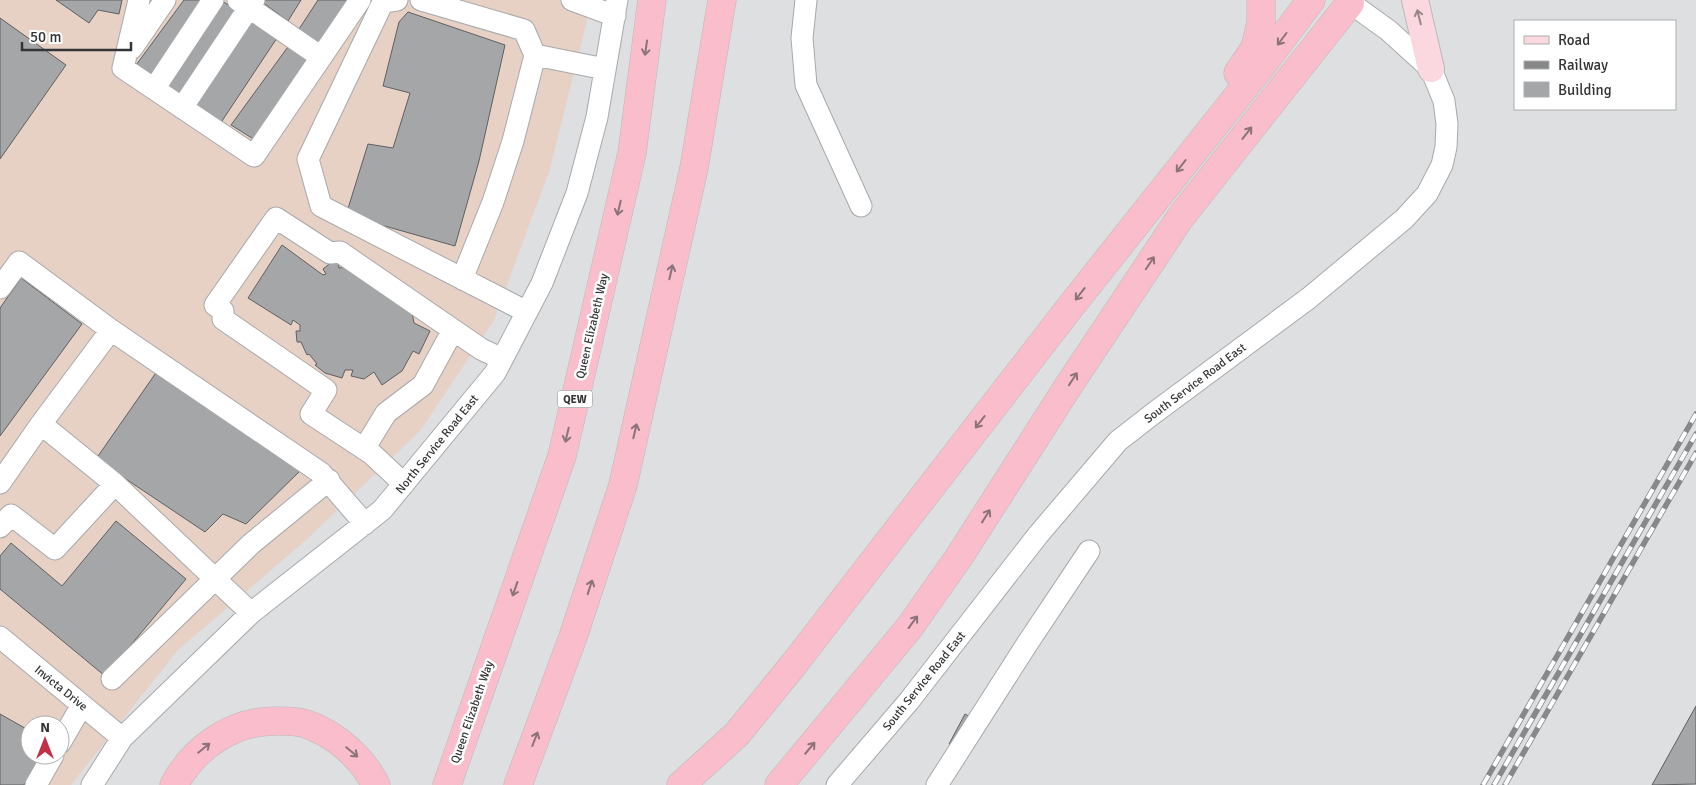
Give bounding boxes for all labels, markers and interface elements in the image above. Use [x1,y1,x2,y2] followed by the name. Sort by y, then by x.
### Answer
[1414,10,1423,26] one-way arrow
[22,20,131,52] scale bar
[1514,20,1676,110] legend
[30,28,61,46] text: 50 m
[1558,31,1590,49] text: Road
[1276,32,1287,45] one-way arrow
[641,40,651,56] one-way arrow
[1558,56,1608,74] text: Railway
[1558,81,1612,99] text: Building
[1242,127,1253,140] one-way arrow
[1175,159,1186,172] one-way arrow
[614,200,623,216] one-way arrow
[1145,256,1155,270] one-way arrow
[666,265,676,281] one-way arrow
[573,272,612,380] street label: Queen Elizabeth Way
[1075,287,1086,300] one-way arrow
[1141,340,1249,427] street label: South Service Road East
[1067,372,1078,386] one-way arrow
[558,390,592,408] road number: QEW
[393,392,482,497] street label: North Service Road East
[975,415,986,428] one-way arrow
[631,423,640,439] one-way arrow
[562,427,571,443] one-way arrow
[980,509,991,523] one-way arrow
[586,579,595,595] one-way arrow
[510,581,520,597] one-way arrow
[908,615,918,629] one-way arrow
[880,629,969,734] street label: South Service Road East
[448,659,497,765] street label: Queen Elizabeth Way
[31,662,90,714] street label: Invicta Drive
[20,715,70,765] north arrow
[40,719,50,736] text: N
[531,732,540,748] one-way arrow
[805,741,816,754] one-way arrow
[198,742,211,753] one-way arrow
[345,747,358,758] one-way arrow

